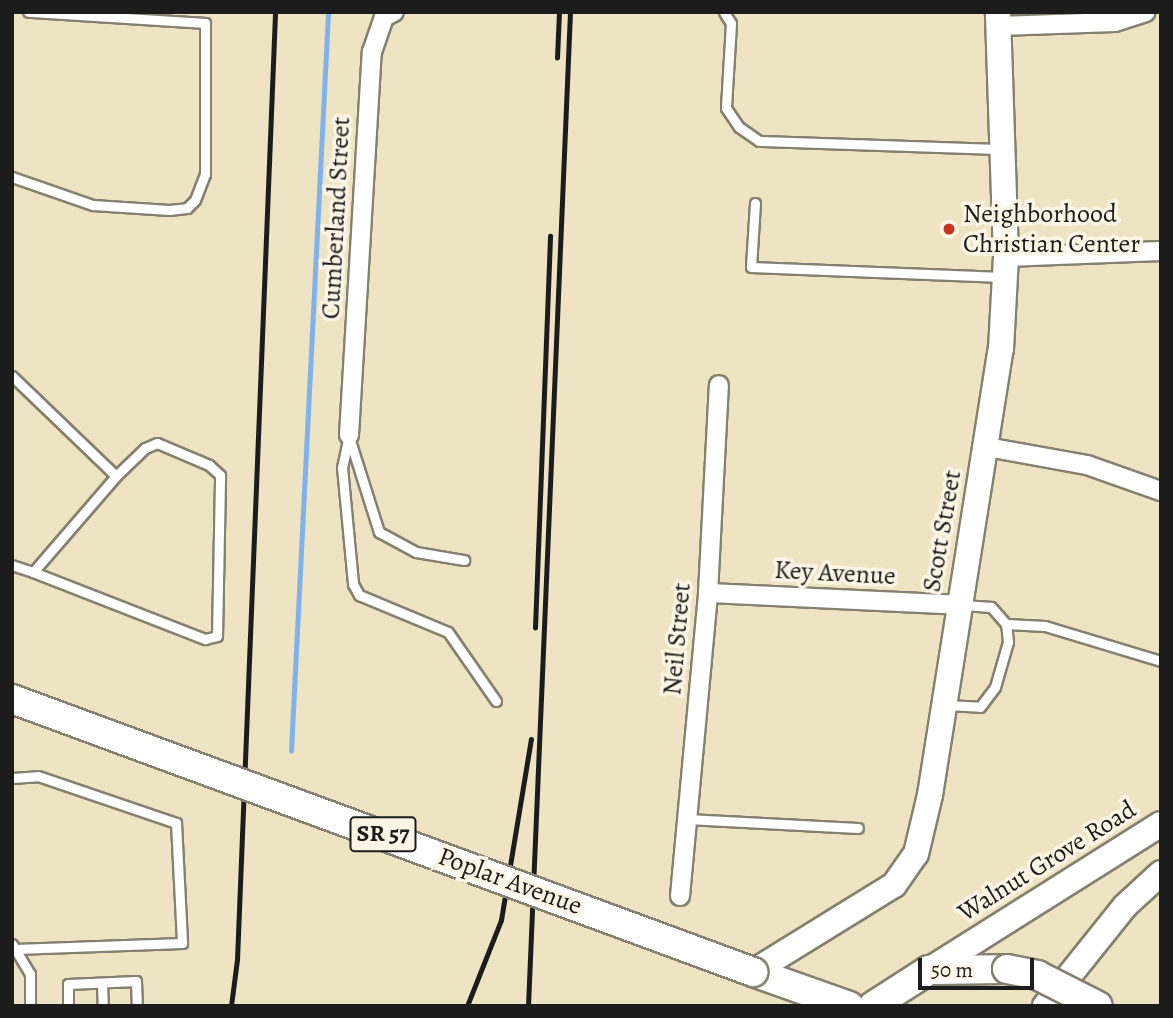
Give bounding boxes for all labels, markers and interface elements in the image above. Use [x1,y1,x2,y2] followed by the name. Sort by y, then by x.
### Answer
[315,116,357,320] street label: Cumberland Street
[963,198,1140,260] place label: Neighborhood Christian Center
[941,221,957,237] marker: Neighborhood Christian Center
[916,468,968,594] street label: Scott Street
[774,554,896,592] street label: Key Avenue
[657,582,697,696] street label: Neil Street
[952,794,1142,928] street label: Walnut Grove Road
[348,814,418,854] road number: SR 57
[434,841,586,921] street label: Poplar Avenue
[921,944,1036,988] scale bar
[931,956,973,984] text: 50 m

